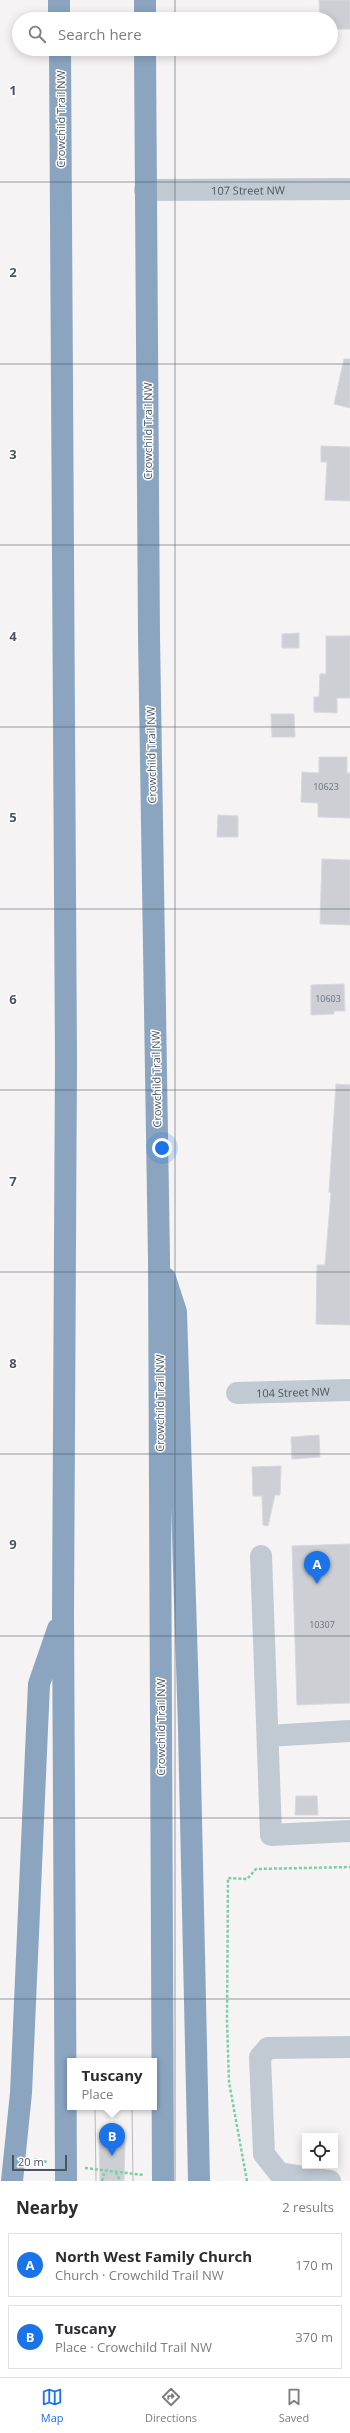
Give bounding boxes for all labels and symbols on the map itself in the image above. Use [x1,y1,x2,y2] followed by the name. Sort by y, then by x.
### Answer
[53,70,68,168] street label: Crowchild Trail NW
[9,81,17,99] text: 1
[211,182,285,197] street label: 107 Street NW
[9,263,17,281] text: 2
[140,382,155,480] street label: Crowchild Trail NW
[9,445,17,463] text: 3
[9,627,17,645] text: 4
[143,706,159,804] street label: Crowchild Trail NW
[313,780,339,793] house number: 10623
[9,808,17,826] text: 5
[9,990,17,1008] text: 6
[315,992,341,1005] house number: 10603
[148,1030,164,1128] street label: Crowchild Trail NW
[152,1138,172,1158] your location
[9,1172,17,1190] text: 7
[9,1354,17,1372] text: 8
[152,1354,167,1452] street label: Crowchild Trail NW
[256,1383,330,1400] street label: 104 Street NW
[9,1535,17,1553] text: 9
[304,1551,330,1584] pin: A
[309,1618,335,1631] house number: 10307
[153,1678,168,1776] street label: Crowchild Trail NW
[99,2123,125,2156] pin: B
[12,2153,67,2172] scale bar

